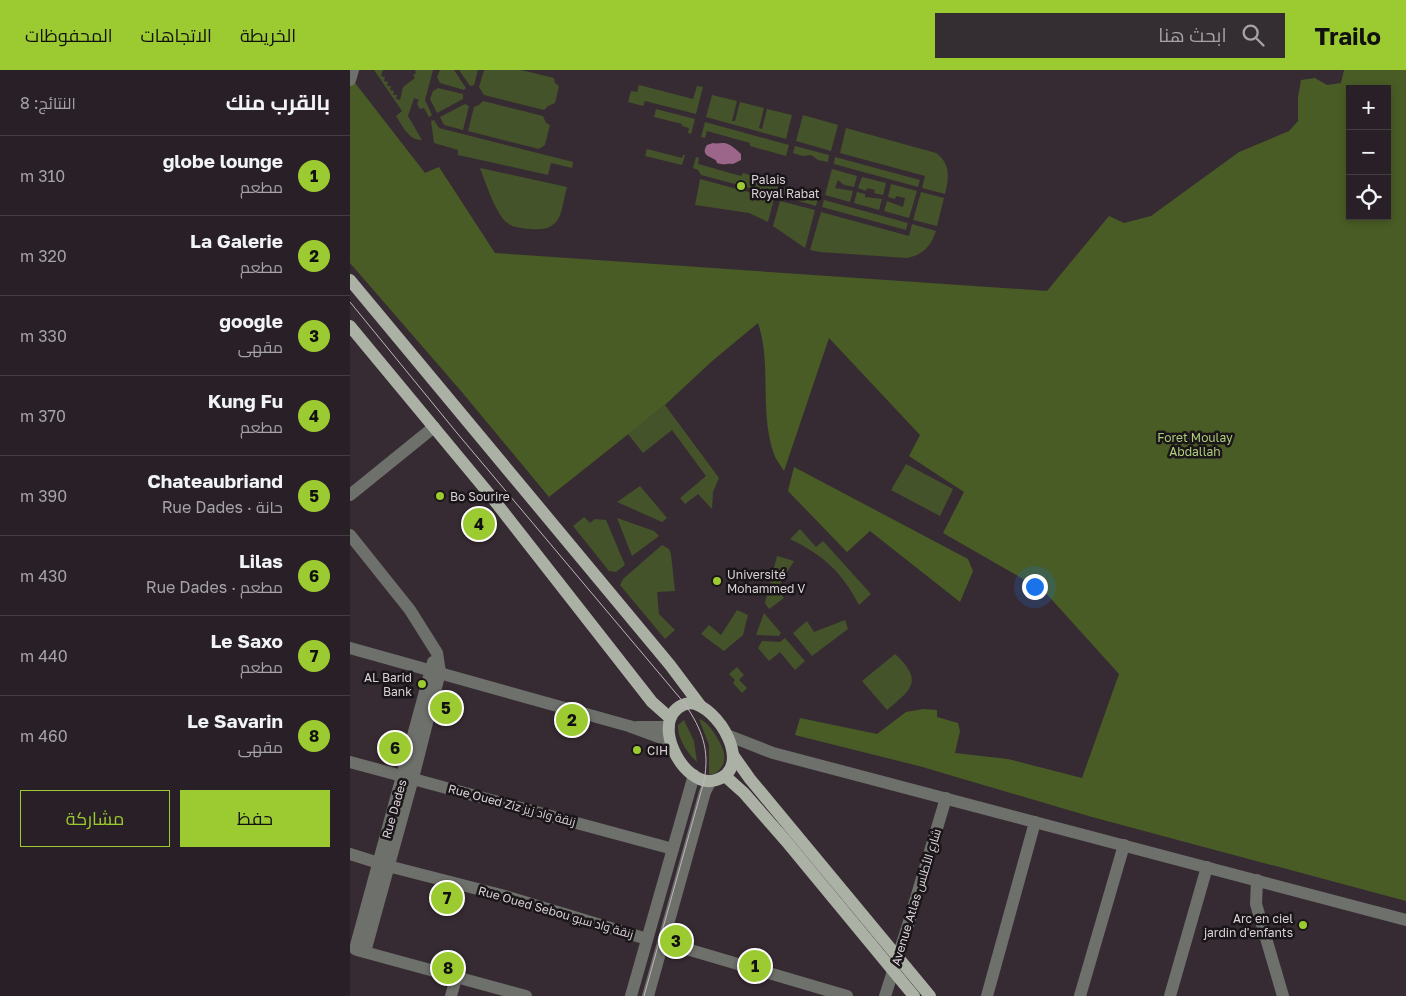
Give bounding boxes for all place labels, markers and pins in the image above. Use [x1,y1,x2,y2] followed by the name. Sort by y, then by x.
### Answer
[751,172,820,201] place label: Palais Royal Rabat
[735,180,747,192] marker: Palais Royal Rabat
[450,489,510,504] place label: Bo Sourire
[434,490,446,502] marker: Bo Sourire
[463,505,495,543] pin: 4
[727,567,805,596] place label: Université Mohammed V
[711,575,723,587] marker: Université Mohammed V
[364,670,412,699] place label: AL Barid Bank
[416,678,428,690] marker: AL Barid Bank
[430,689,462,727] pin: 5
[556,701,588,739] pin: 2
[379,729,411,767] pin: 6
[647,743,668,758] place label: CIH
[631,744,643,756] marker: CIH
[431,879,463,917] pin: 7
[1203,911,1293,940] place label: Arc en ciel jardin d'enfants
[1297,919,1309,931] marker: Arc en ciel jardin d'enfants
[660,922,692,960] pin: 3
[739,947,771,985] pin: 1
[432,949,464,987] pin: 8

